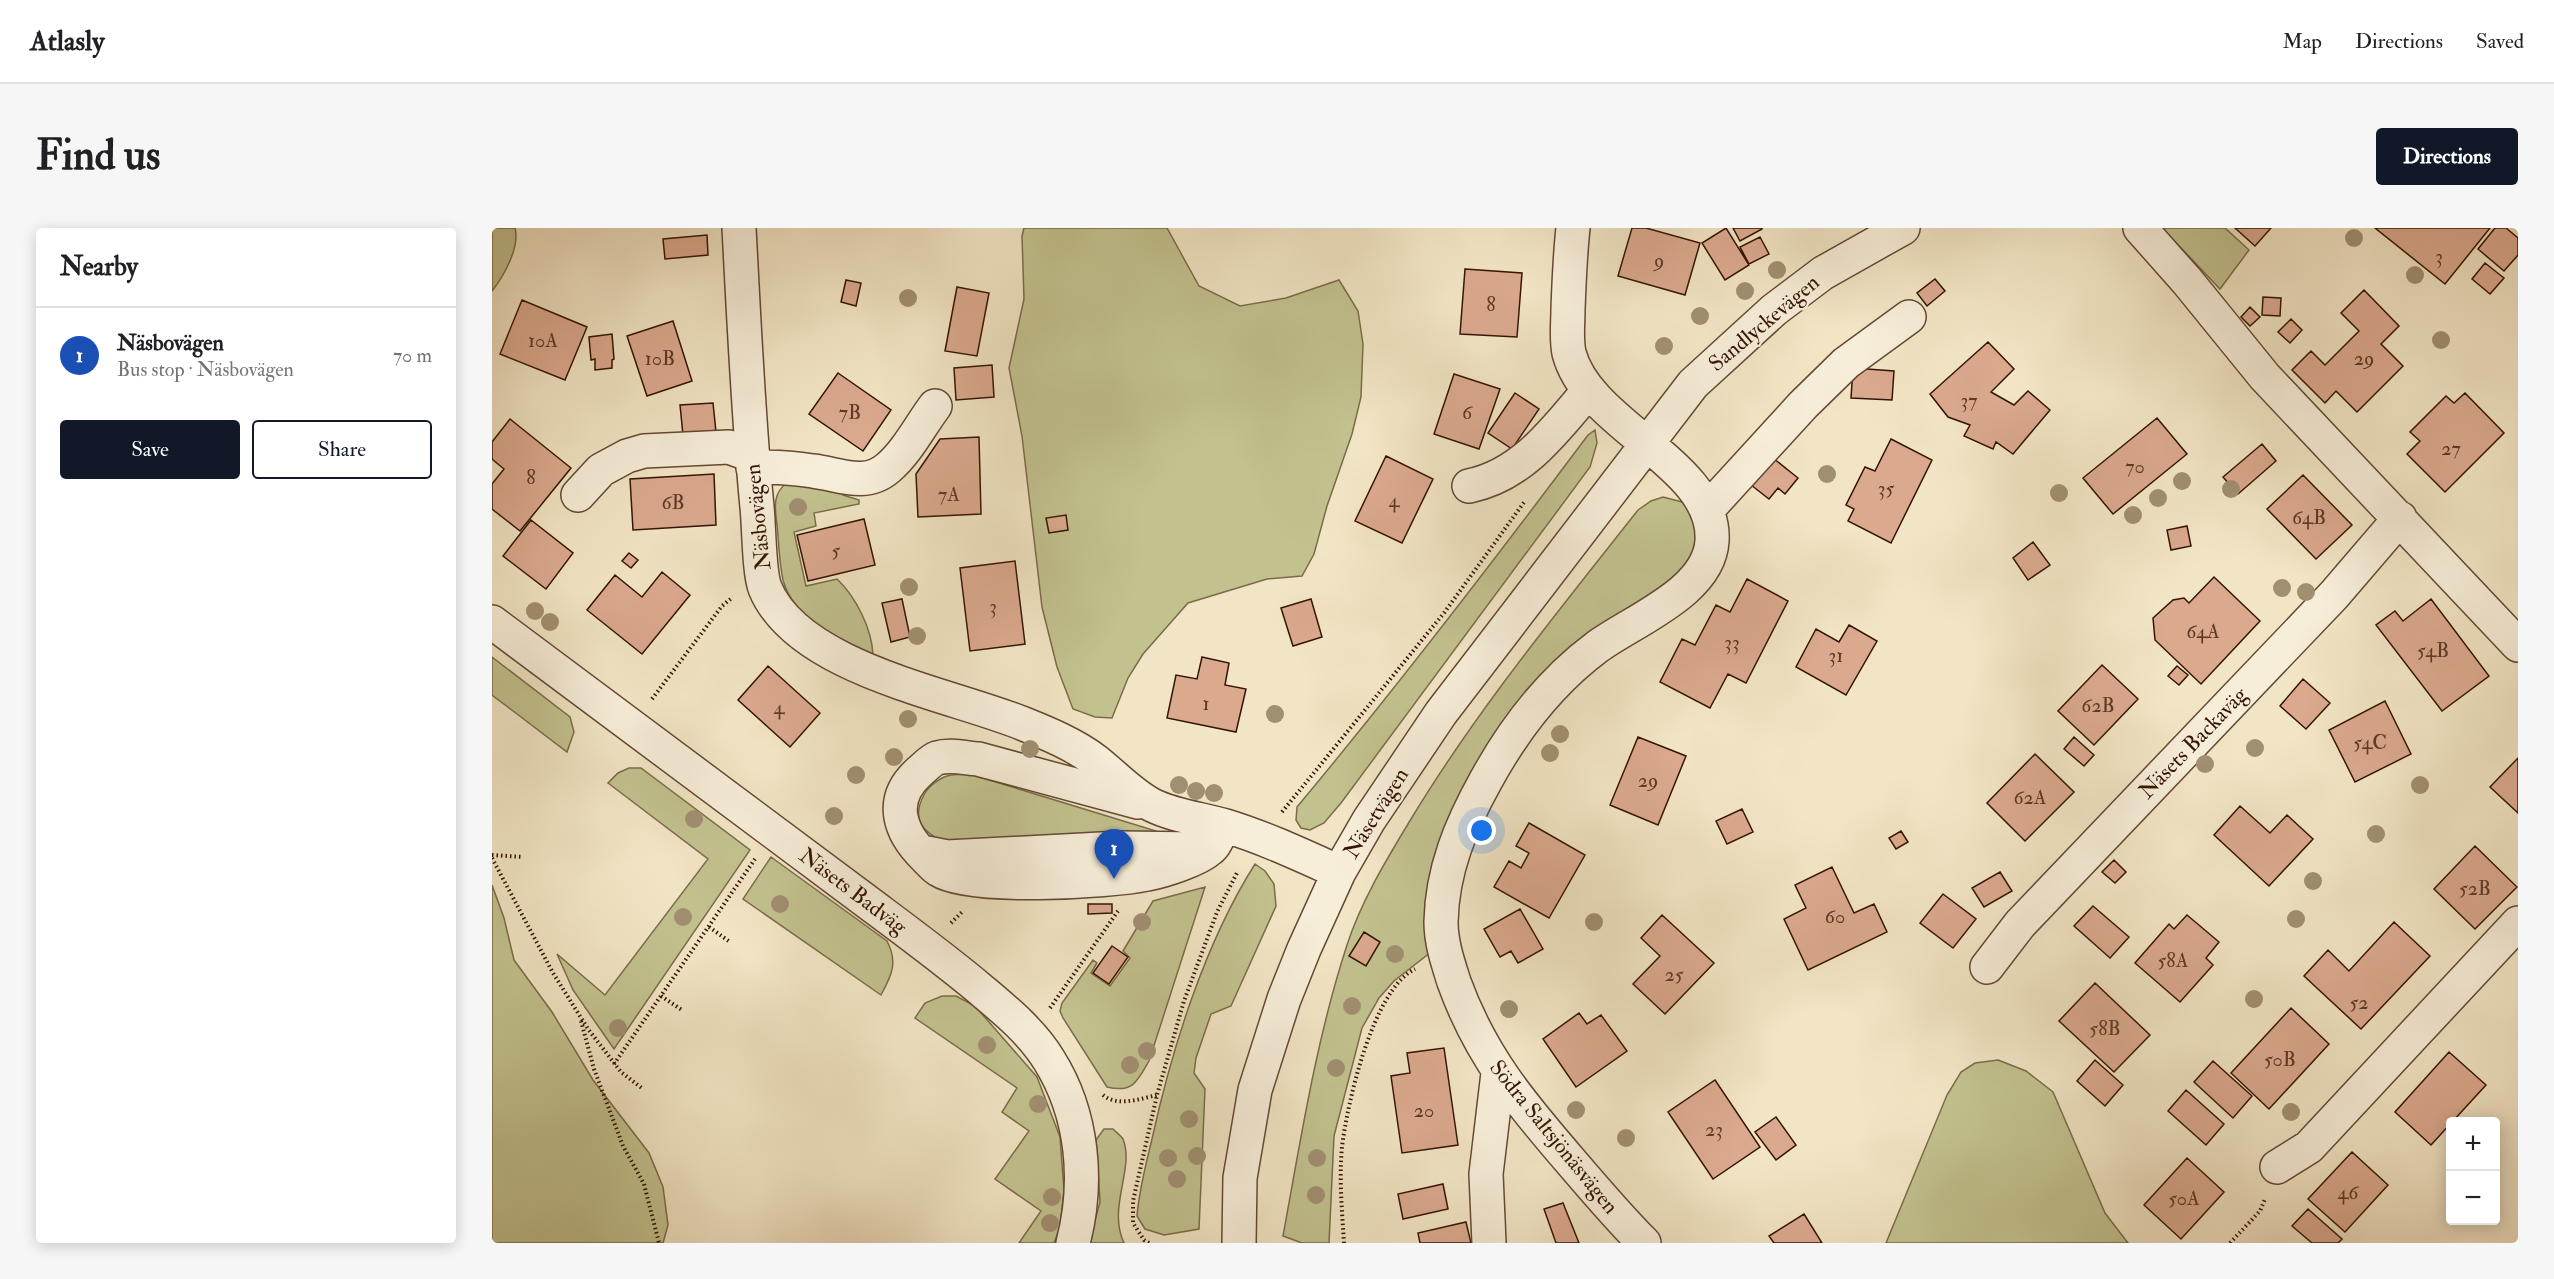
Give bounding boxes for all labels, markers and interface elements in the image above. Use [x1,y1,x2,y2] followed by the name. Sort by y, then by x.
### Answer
[30,24,104,59] text: Atlasly
[2282,28,2322,55] text: Map
[2355,28,2443,55] text: Directions
[2476,28,2524,55] text: Saved
[2376,128,2518,185] button: Directions
[36,130,160,182] text: Find us
[2435,244,2443,269] house number: 3
[1652,248,1664,273] house number: 9
[60,251,138,283] text: Nearby
[1703,268,1825,378] street label: Sandlyckevägen
[1486,292,1496,317] house number: 8
[528,328,558,353] house number: 10A
[117,329,224,357] text: Näsbovägen
[76,343,83,368] text: 1
[393,343,432,368] text: 70 m
[645,346,675,371] house number: 10B
[2354,346,2374,371] house number: 29
[117,357,294,382] text: Bus stop · Näsbovägen
[1961,388,1977,413] house number: 37
[839,400,861,425] house number: 7B
[1462,400,1473,425] house number: 6
[60,420,240,479] button: Save
[252,420,432,479] button: Share
[2441,436,2461,461] house number: 27
[2125,454,2145,479] house number: 70
[738,462,778,572] street label: Näsbovägen
[526,465,536,490] house number: 8
[1878,476,1894,501] house number: 35
[938,482,960,507] house number: 7A
[1389,488,1401,513] house number: 4
[661,490,685,515] house number: 6B
[2292,505,2326,530] house number: 64B
[832,538,841,563] house number: 5
[989,594,997,619] house number: 3
[2186,619,2220,644] house number: 64A
[1724,630,1740,655] house number: 33
[2417,638,2449,663] house number: 54B
[1829,643,1843,668] house number: 31
[2133,680,2254,805] street label: Näsets Backaväg
[1202,691,1210,716] house number: 1
[2081,693,2115,718] house number: 62B
[774,695,786,720] house number: 4
[2353,730,2387,755] house number: 54C
[1337,762,1415,864] street label: Näsetvägen
[1638,768,1658,793] house number: 29
[2014,785,2047,810] house number: 62A
[1467,816,1496,845] your location
[1094,830,1134,879] pin: 1
[794,841,913,941] street label: Näsets Badväg
[2459,876,2491,901] house number: 52B
[1825,904,1845,929] house number: 60
[2158,948,2189,973] house number: 58A
[1665,962,1684,987] house number: 25
[2350,990,2368,1015] house number: 52
[2089,1016,2121,1041] house number: 58B
[2264,1047,2296,1072] house number: 50B
[1483,1054,1625,1220] street label: Södra Saltsjönäsvägen
[1414,1098,1434,1123] house number: 20
[1705,1117,1723,1142] house number: 23
[2446,1117,2500,1225] map controls
[2446,1117,2500,1171] button: +
[2446,1171,2500,1225] button: −
[2338,1180,2359,1205] house number: 46
[2168,1186,2200,1211] house number: 50A

